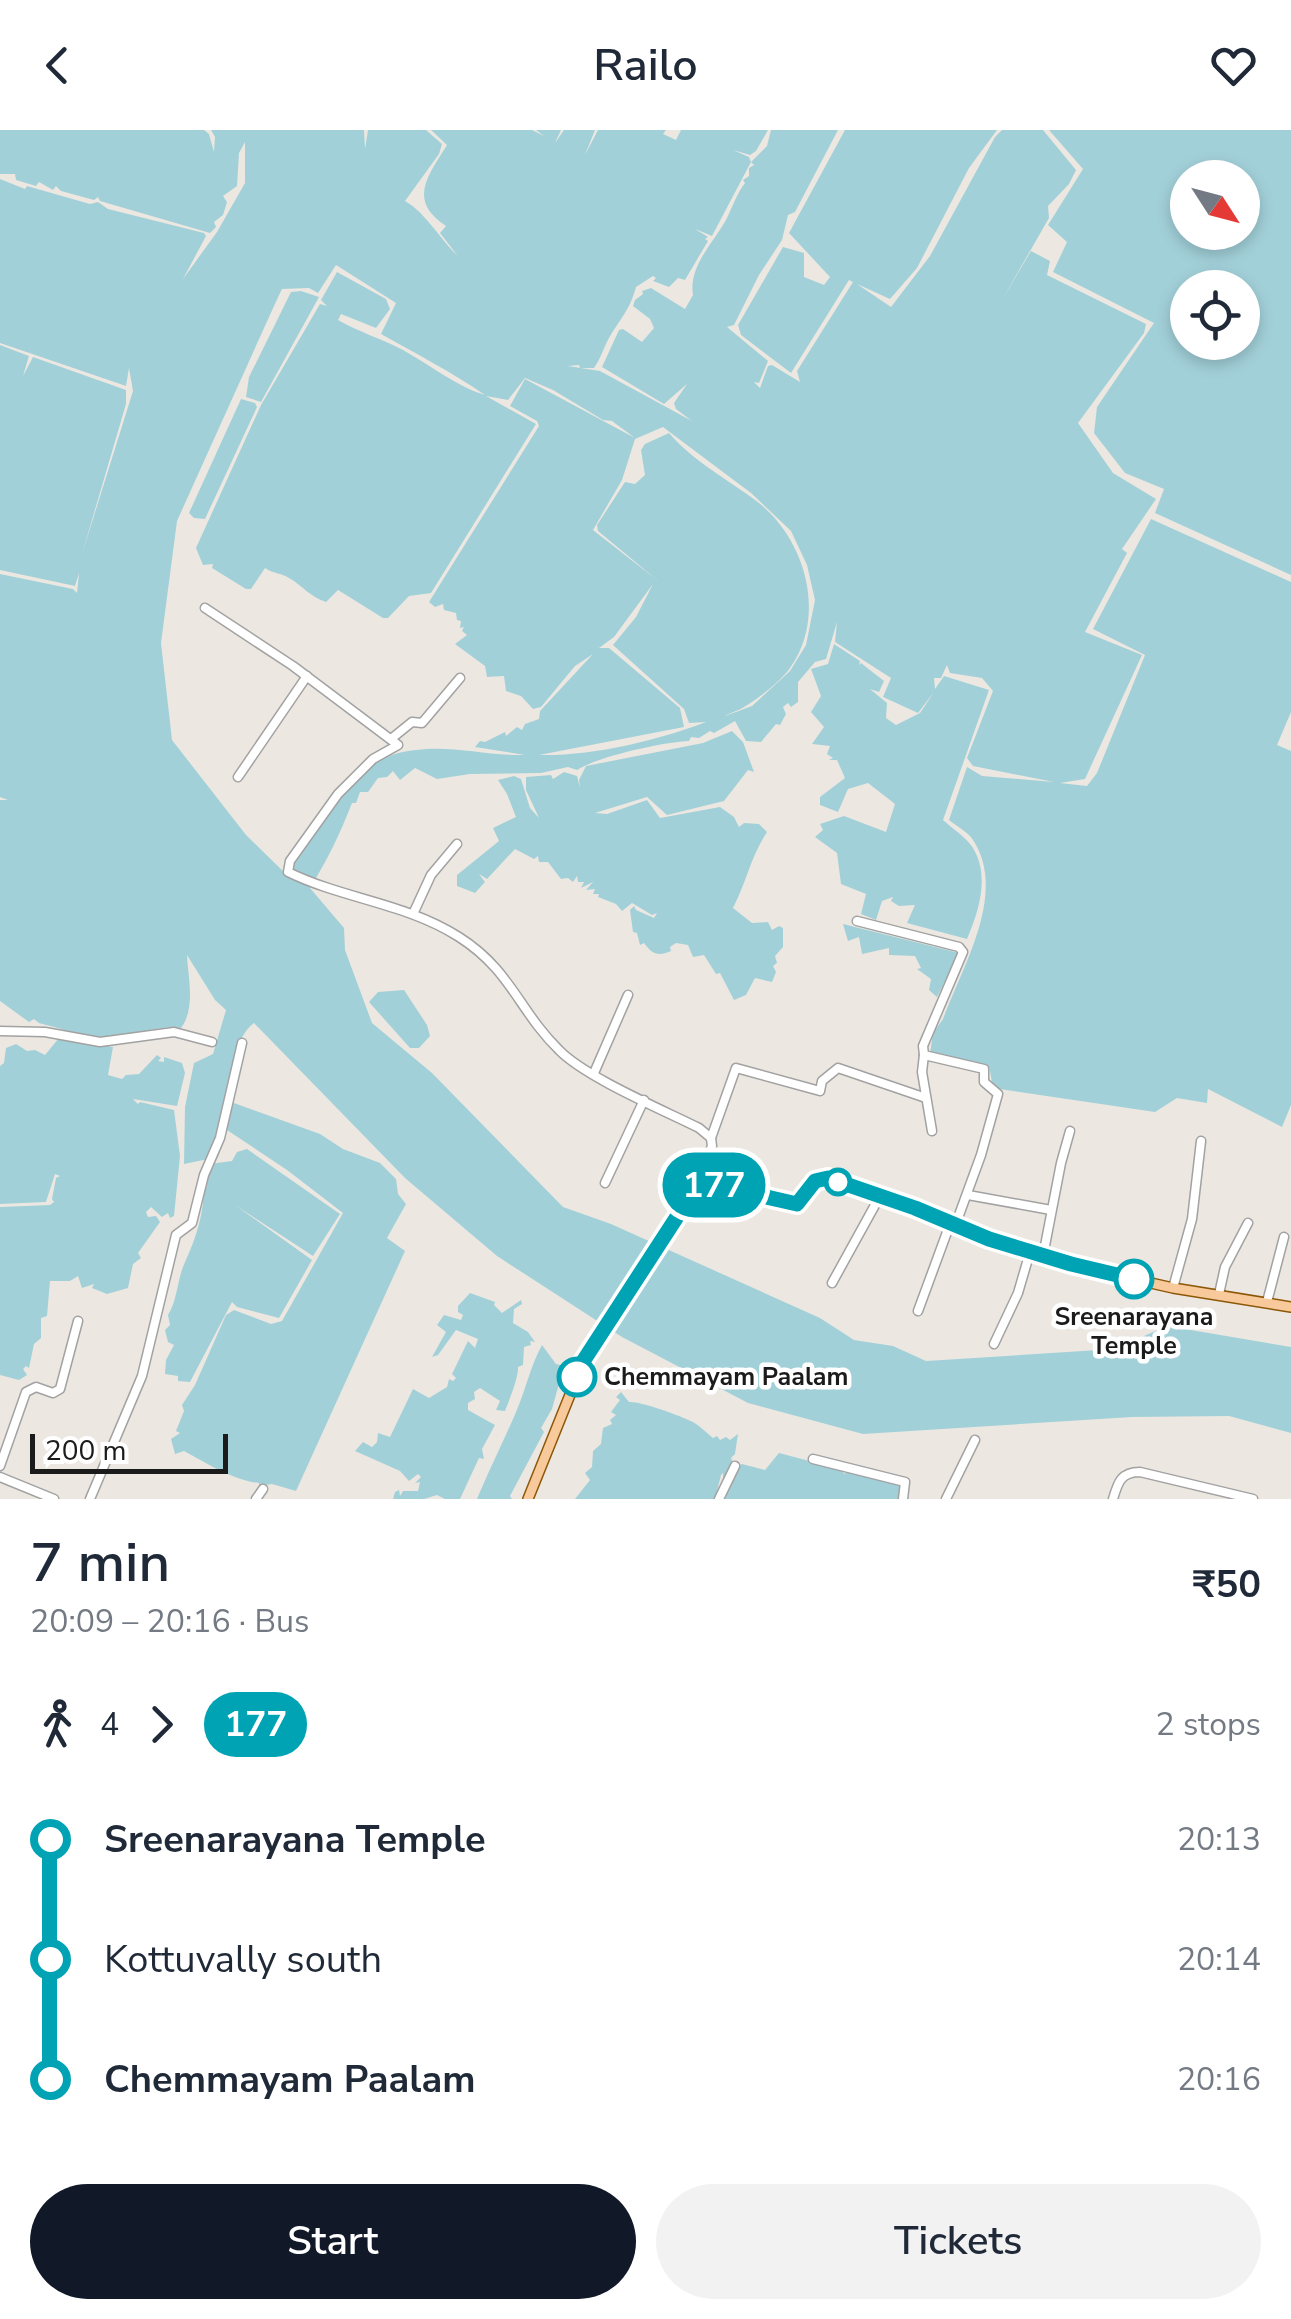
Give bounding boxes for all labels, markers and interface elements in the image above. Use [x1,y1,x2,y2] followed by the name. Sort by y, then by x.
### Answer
[593,35,698,96] text: Railo
[30,38,85,93] icon: back
[1206,38,1261,93] icon: heart
[1170,160,1260,250] north arrow
[1170,160,1260,360] map controls
[1170,270,1260,360] button: locate
[656,1152,772,1218] line badge: 177
[682,1162,746,1209] text: 177
[825,1169,851,1195] unlabelled marker
[1115,1260,1153,1298] marker: Sreenarayana Temple
[1055,1300,1213,1363] place label: Sreenarayana Temple
[558,1358,596,1396] marker: Chemmayam Paalam
[604,1360,848,1394] place label: Chemmayam Paalam
[30,1429,228,1474] scale bar
[45,1432,127,1470] text: 200 m
[30,1525,170,1600] text: 7 min
[1193,1559,1261,1610] text: ₹50
[30,1600,309,1643] text: 20:09 – 20:16 · Bus
[30,1697,85,1752] icon: walk
[134,1697,189,1752] icon: forward
[224,1701,287,1748] text: 177
[100,1703,119,1746] text: 4
[1155,1703,1261,1746] text: 2 stops
[104,1814,486,1865] text: Sreenarayana Temple
[1177,1818,1261,1861] text: 20:13
[104,1934,382,1985] text: Kottuvally south
[1177,1938,1261,1981] text: 20:14
[104,2054,476,2105] text: Chemmayam Paalam
[1177,2058,1261,2101] text: 20:16
[30,2184,636,2299] button: Start
[656,2184,1261,2299] button: Tickets

